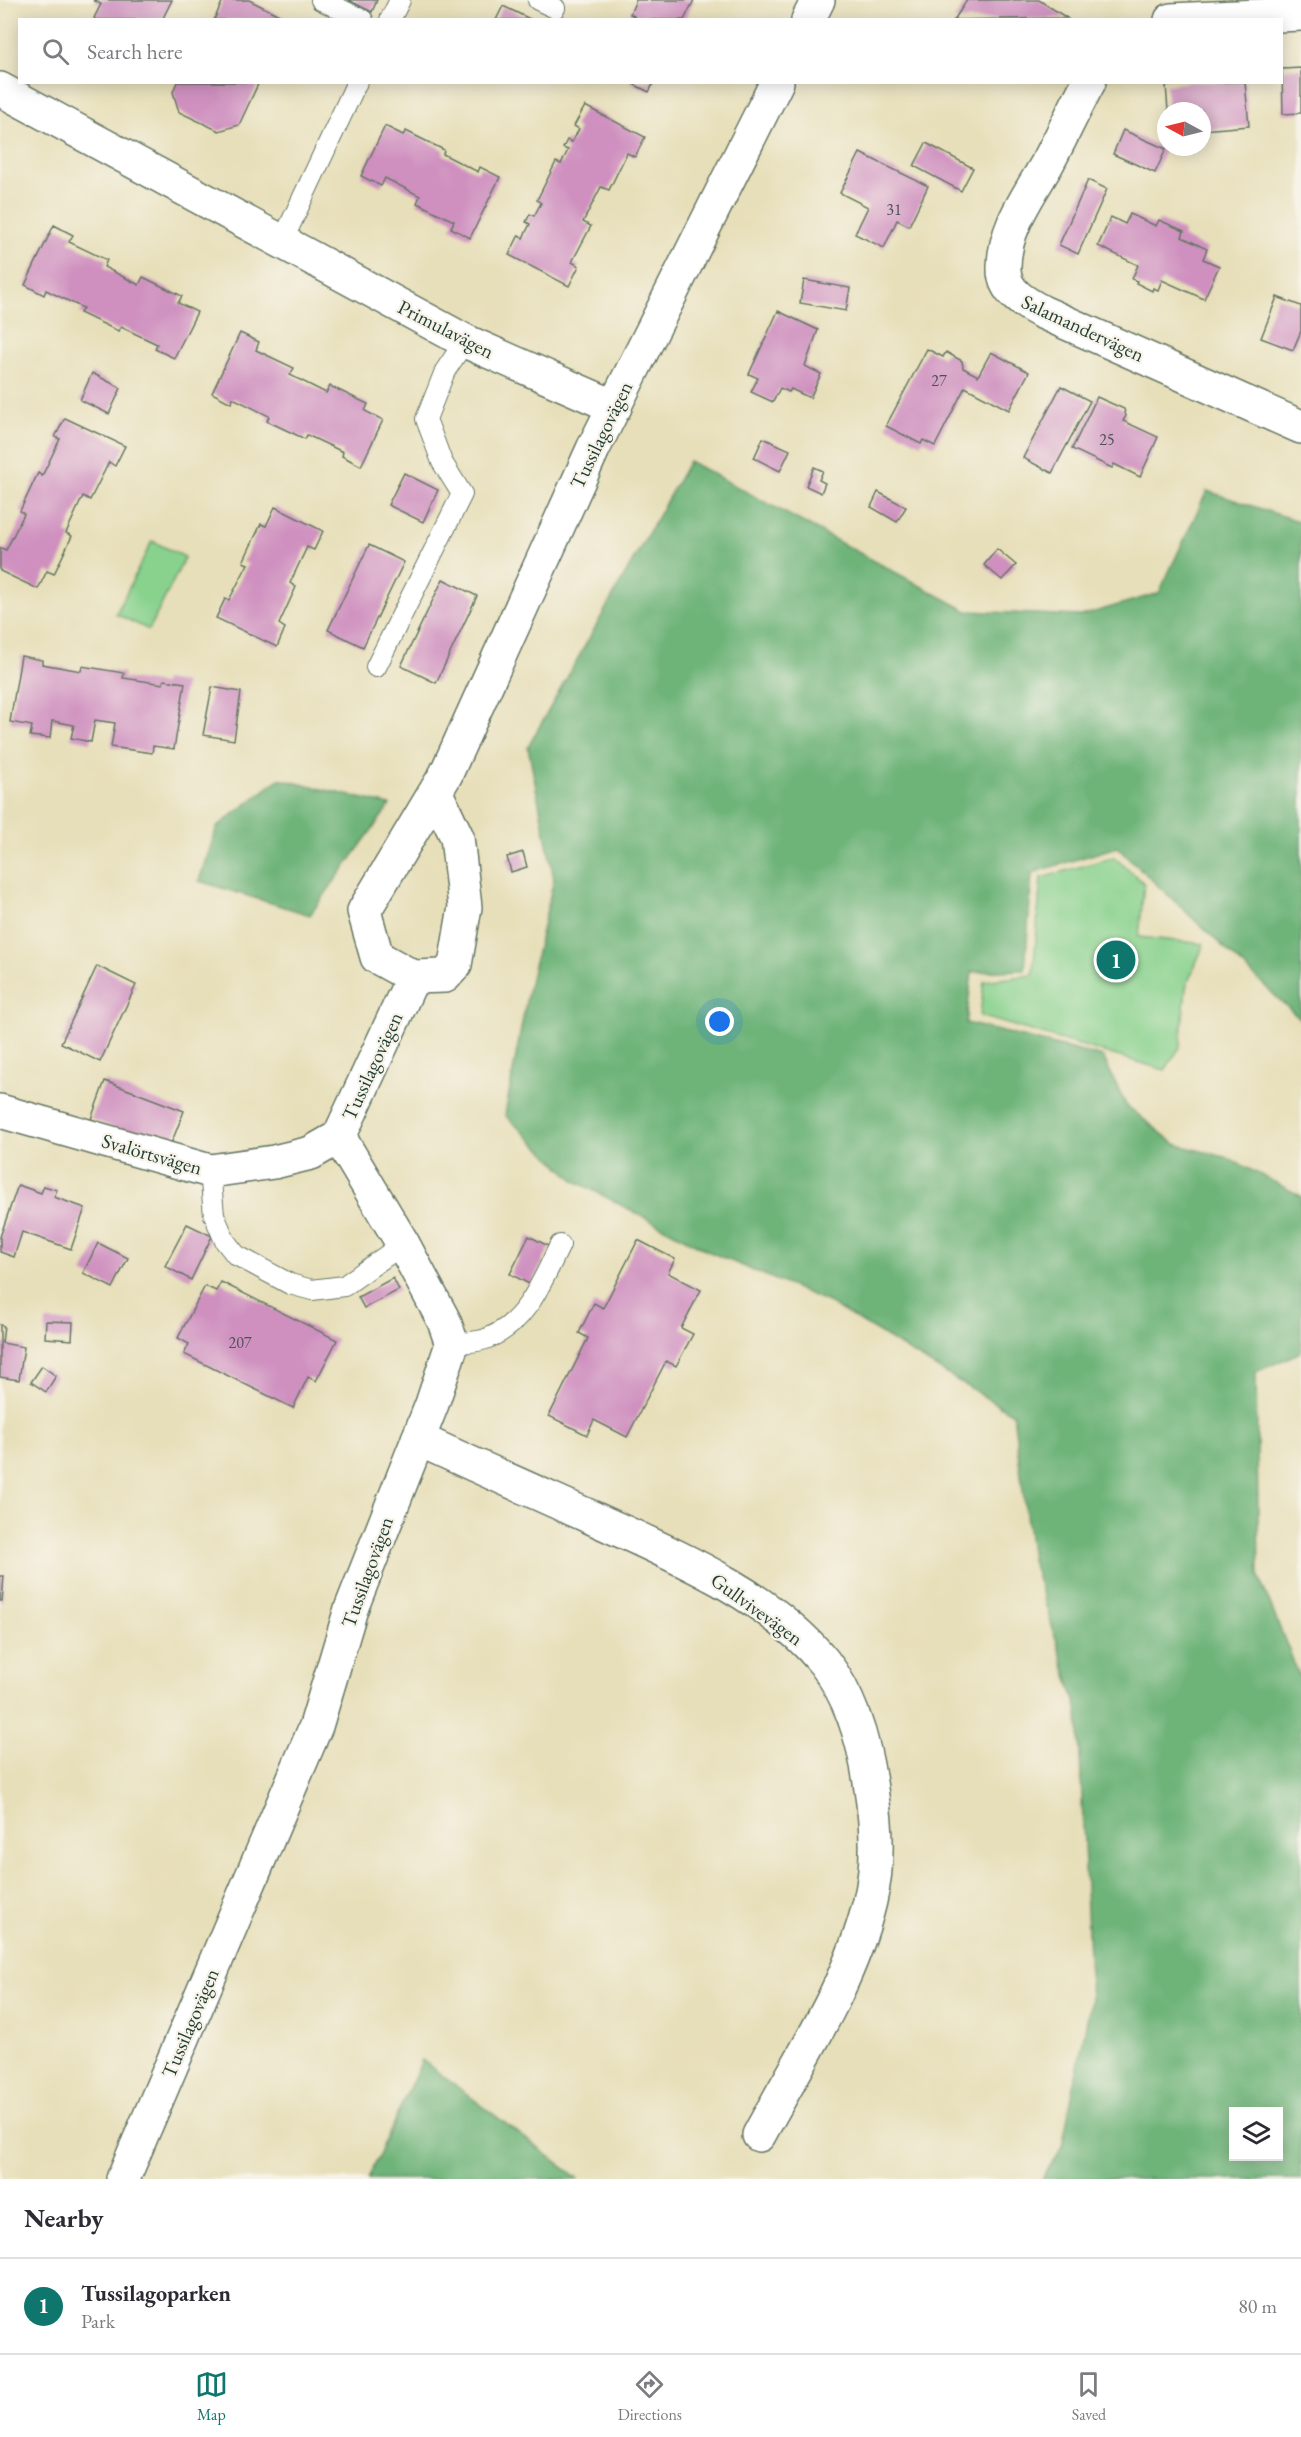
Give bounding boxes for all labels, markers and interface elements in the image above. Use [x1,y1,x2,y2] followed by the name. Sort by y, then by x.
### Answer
[18,18,1283,84] search box
[39,35,72,68] icon: search
[87,37,182,66] text: Search here
[1157,102,1211,156] north arrow
[886,199,902,220] house number: 31
[1018,288,1149,368] street label: Salamandervägen
[393,294,499,365] street label: Primulavägen
[931,370,947,391] house number: 27
[564,377,638,493] street label: Tussilagovägen
[1099,429,1115,450] house number: 25
[1096,938,1136,982] pin: 1
[336,1007,409,1124] street label: Tussilagovägen
[705,1007,734,1036] your location
[99,1127,206,1181] street label: Svalörtsvägen
[228,1332,252,1353] house number: 207
[335,1512,399,1631] street label: Tussilagovägen
[706,1567,809,1651] street label: Gullvivevägen
[155,1964,225,2082] street label: Tussilagovägen
[1229,2107,1283,2161] map controls
[1229,2107,1283,2161] button: layers
[24,2201,104,2235] text: Nearby
[81,2279,231,2308] text: Tussilagoparken
[38,2293,49,2319] text: 1
[1238,2293,1277,2319] text: 80 m
[81,2308,115,2334] text: Park
[195,2368,228,2425] tab: Map
[618,2368,682,2425] tab: Directions
[1072,2368,1106,2425] tab: Saved

